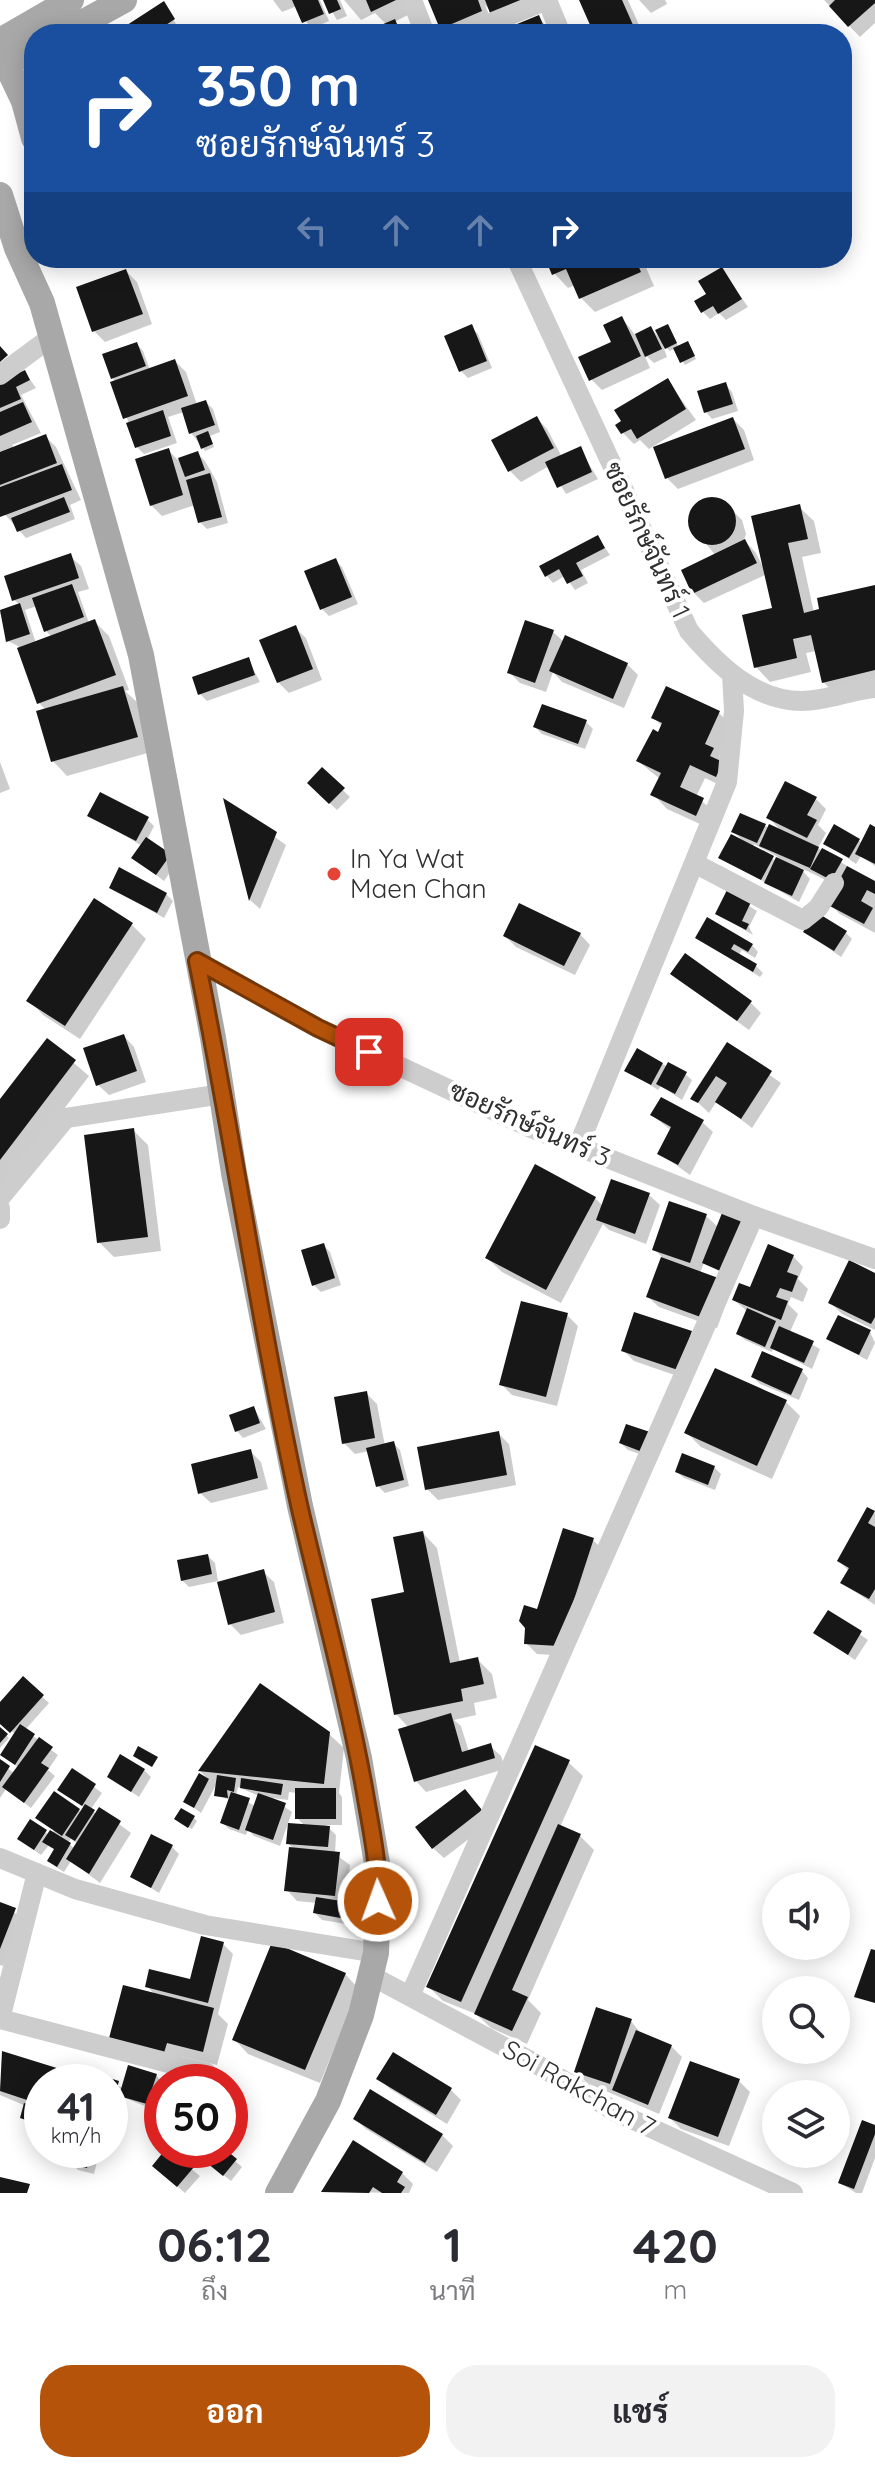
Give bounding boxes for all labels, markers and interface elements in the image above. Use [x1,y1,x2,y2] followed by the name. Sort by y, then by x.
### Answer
[196,50,360,120] text: 350 m
[64,56,168,160] icon: right
[196,121,435,166] text: ซอยรักษ์จันทร์ 3
[290,208,334,252] icon: left
[374,208,418,252] icon: ahead
[458,208,502,252] icon: ahead
[542,208,586,252] icon: right
[597,456,698,623] street label: ซอยรักษ์จันทร์ 1
[350,842,487,905] place label: In Ya Wat Maen Chan
[325,865,343,883] marker: In Ya Wat Maen Chan
[335,1018,403,1086] pin
[347,1030,391,1074] icon: arrive
[445,1073,616,1174] street label: ซอยรักษ์จันทร์ 3
[336,1859,420,1943] position arrow
[762,1872,850,2168] map controls
[762,1872,850,1960] button: sound
[762,1976,850,2064] button: search
[497,2032,661,2143] street label: Soi Rakchan 7
[144,2064,248,2168] speed limit sign: 50
[762,2080,850,2168] button: layers
[57,2081,95,2131] text: 41
[51,2123,101,2148] text: km/h
[157,2214,272,2274] text: 06:12
[443,2214,462,2274] text: 1
[633,2215,718,2275] text: 420
[663,2273,687,2306] text: m
[201,2274,228,2307] text: ถึง
[429,2274,476,2307] text: นาที
[40,2365,430,2457] button: ออก
[446,2365,835,2457] button: แชร์

